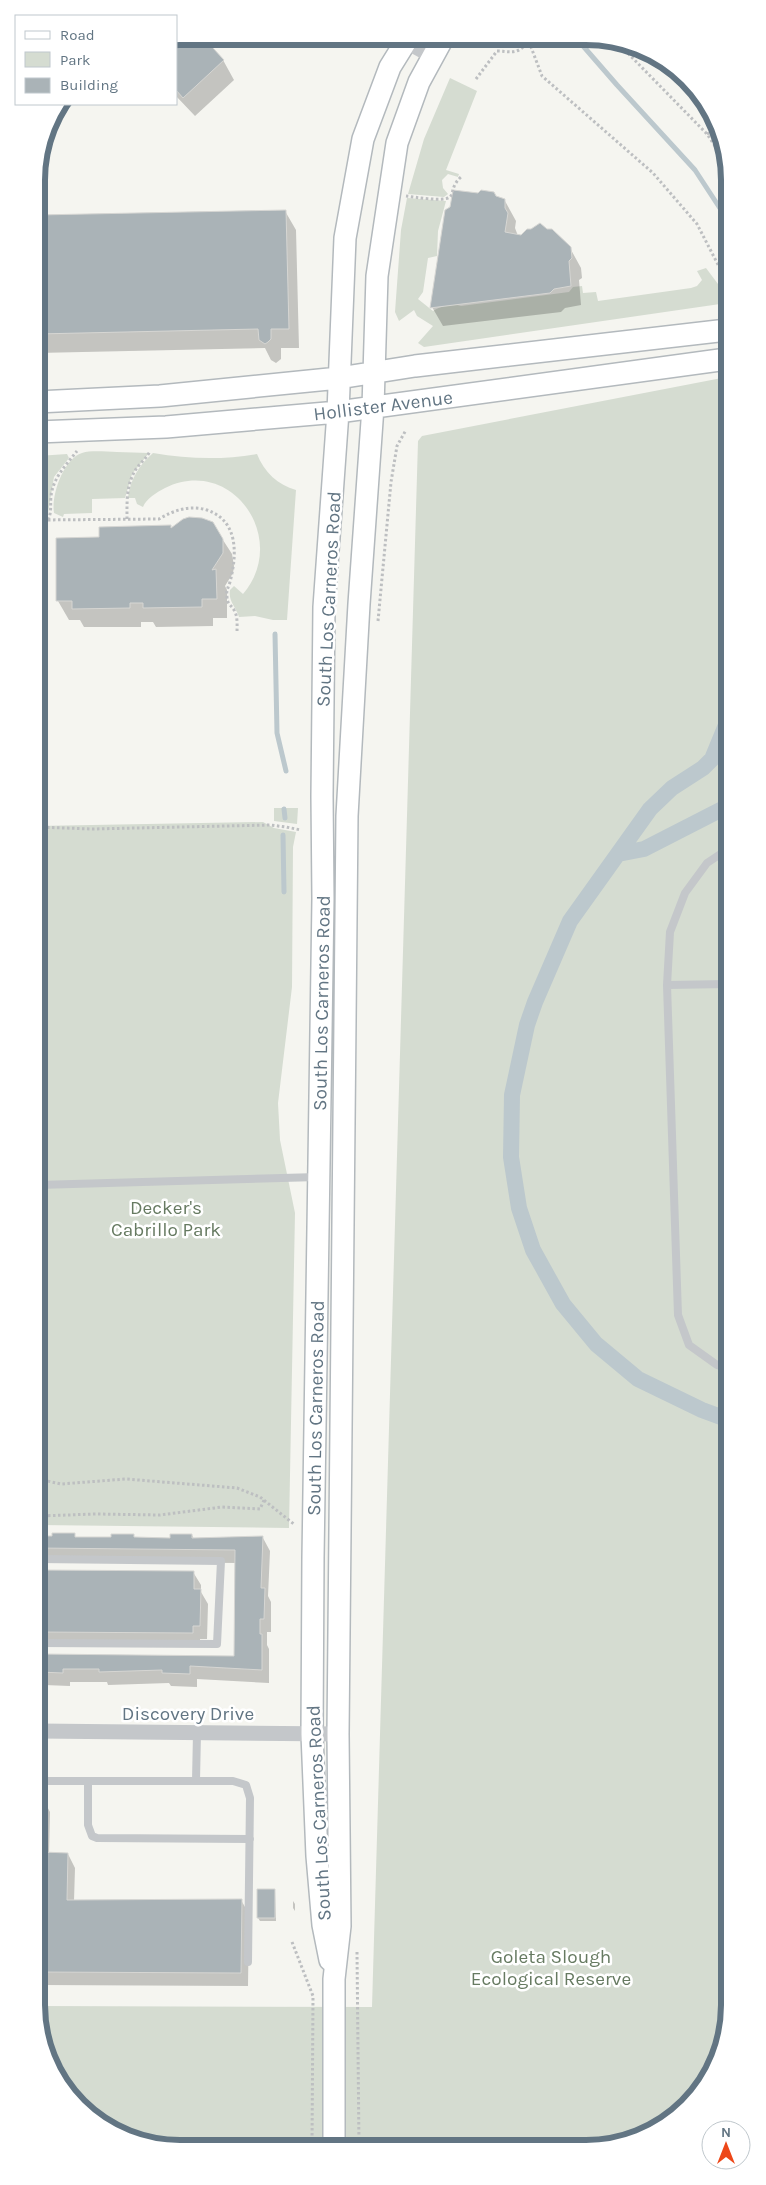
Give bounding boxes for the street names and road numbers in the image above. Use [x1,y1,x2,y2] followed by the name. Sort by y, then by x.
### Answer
[312,387,454,425] street label: Hollister Avenue
[312,491,346,707] street label: South Los Carneros Road
[309,895,335,1111] street label: South Los Carneros Road
[303,1300,329,1516] street label: South Los Carneros Road
[122,1703,254,1725] street label: Discovery Drive
[302,1705,336,1921] street label: South Los Carneros Road

